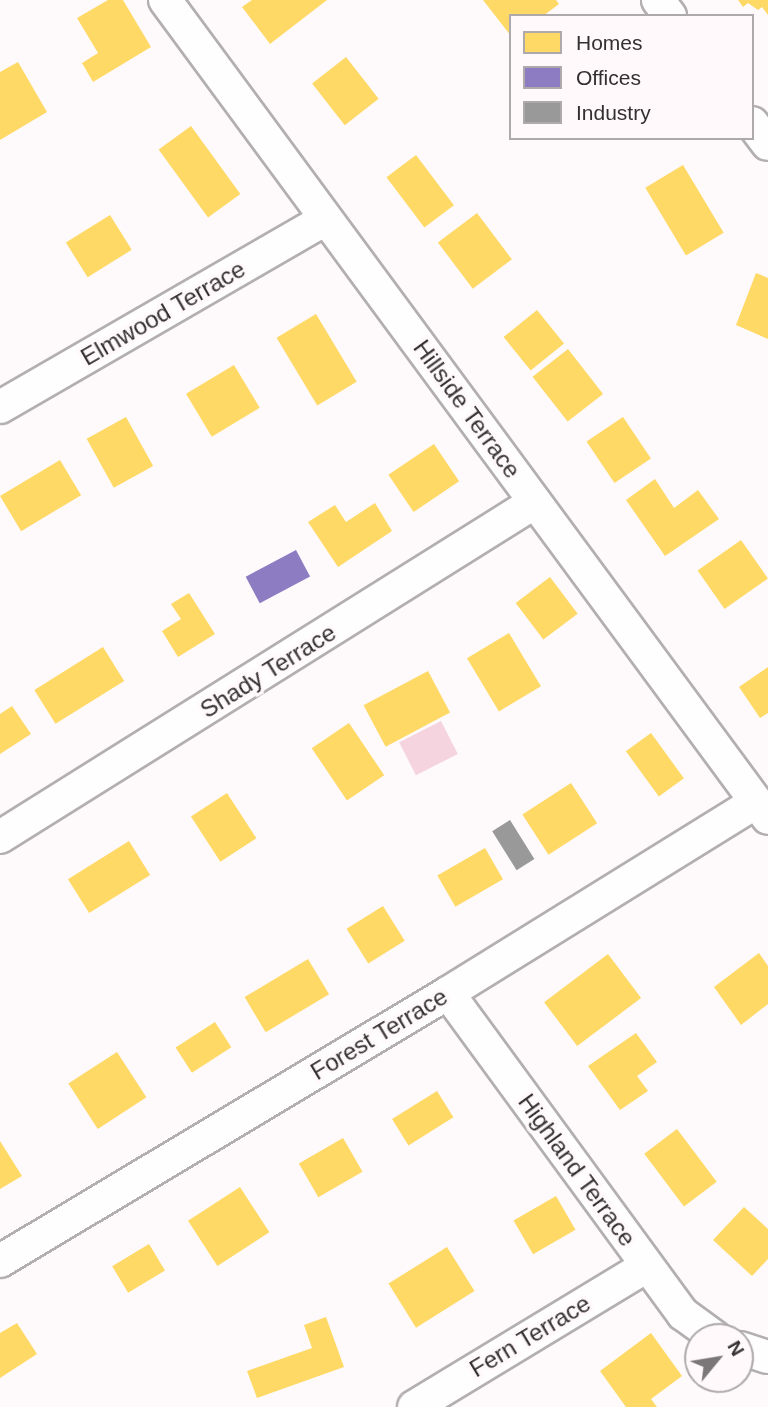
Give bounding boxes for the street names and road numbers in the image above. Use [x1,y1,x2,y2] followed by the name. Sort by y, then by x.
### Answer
[76,254,250,372] street label: Elmwood Terrace
[407,334,527,484] street label: Hillside Terrace
[195,618,341,724] street label: Shady Terrace
[305,982,453,1086] street label: Forest Terrace
[512,1088,642,1252] street label: Highland Terrace
[464,1289,596,1383] street label: Fern Terrace

